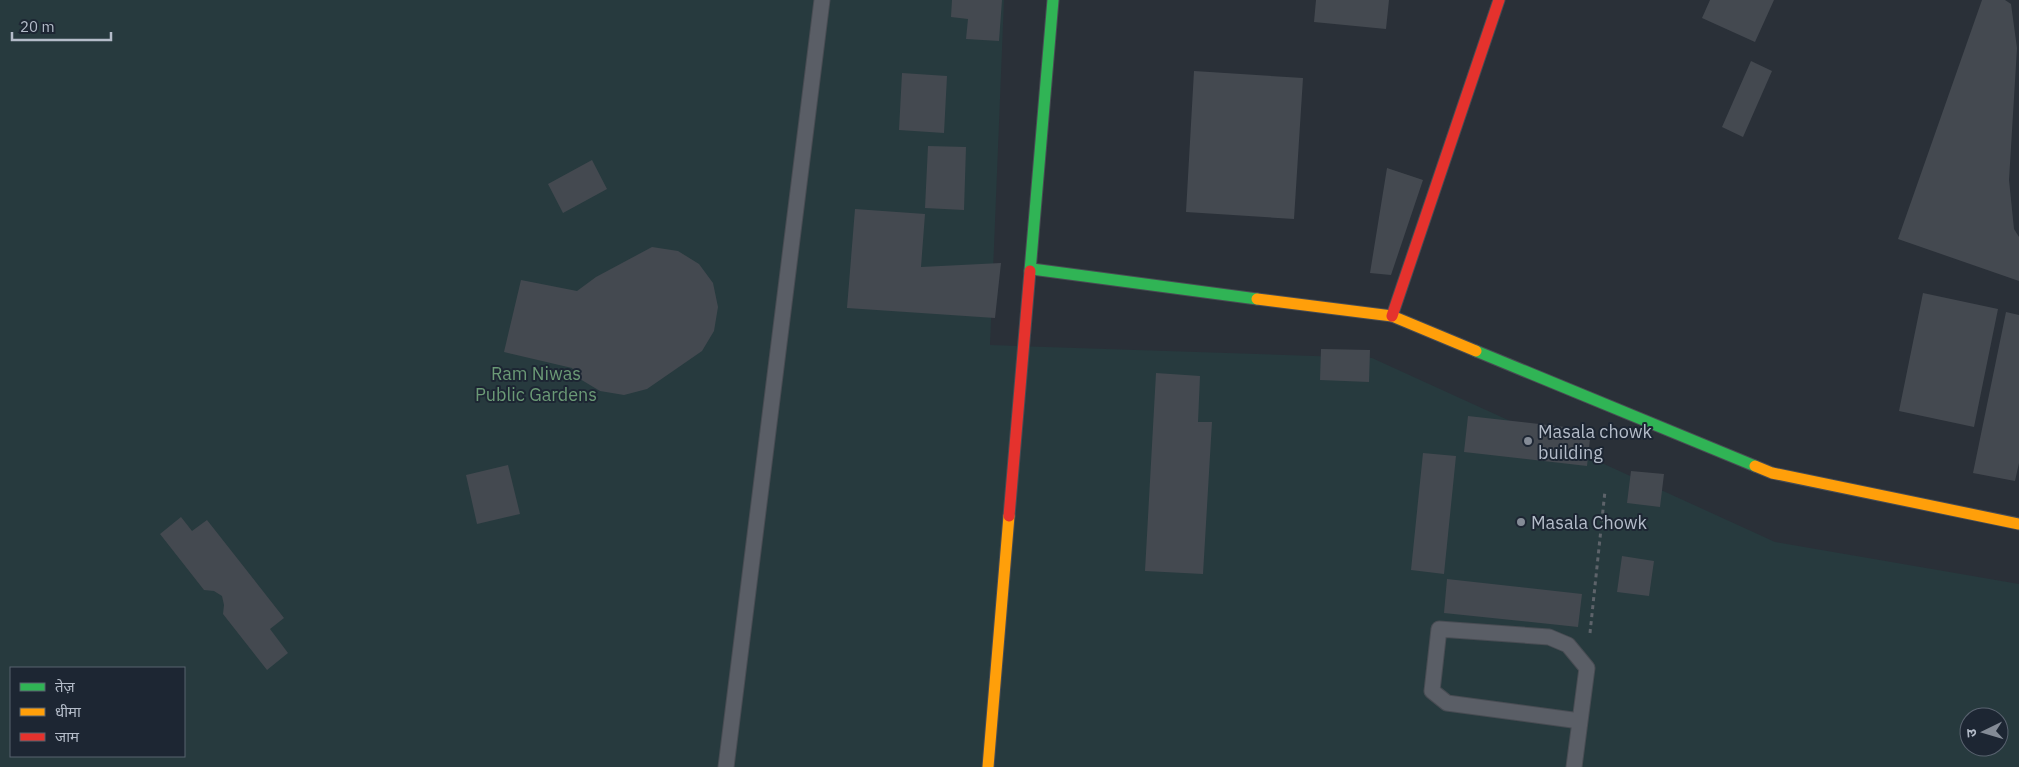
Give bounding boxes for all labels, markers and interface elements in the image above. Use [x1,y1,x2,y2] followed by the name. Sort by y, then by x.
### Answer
[12,10,111,42] scale bar
[20,17,55,36] text: 20 m
[475,362,597,406] park label: Ram Niwas Public Gardens
[1538,420,1652,464] place label: Masala chowk building
[1522,435,1534,447] marker: Masala chowk building
[1531,511,1648,534] place label: Masala Chowk
[1515,516,1527,528] marker: Masala Chowk
[10,667,185,757] legend
[55,677,76,696] text: तेज़
[55,702,82,721] text: धीमा
[1959,707,2009,757] north arrow
[55,727,80,746] text: जाम
[1962,727,1980,738] text: उ

